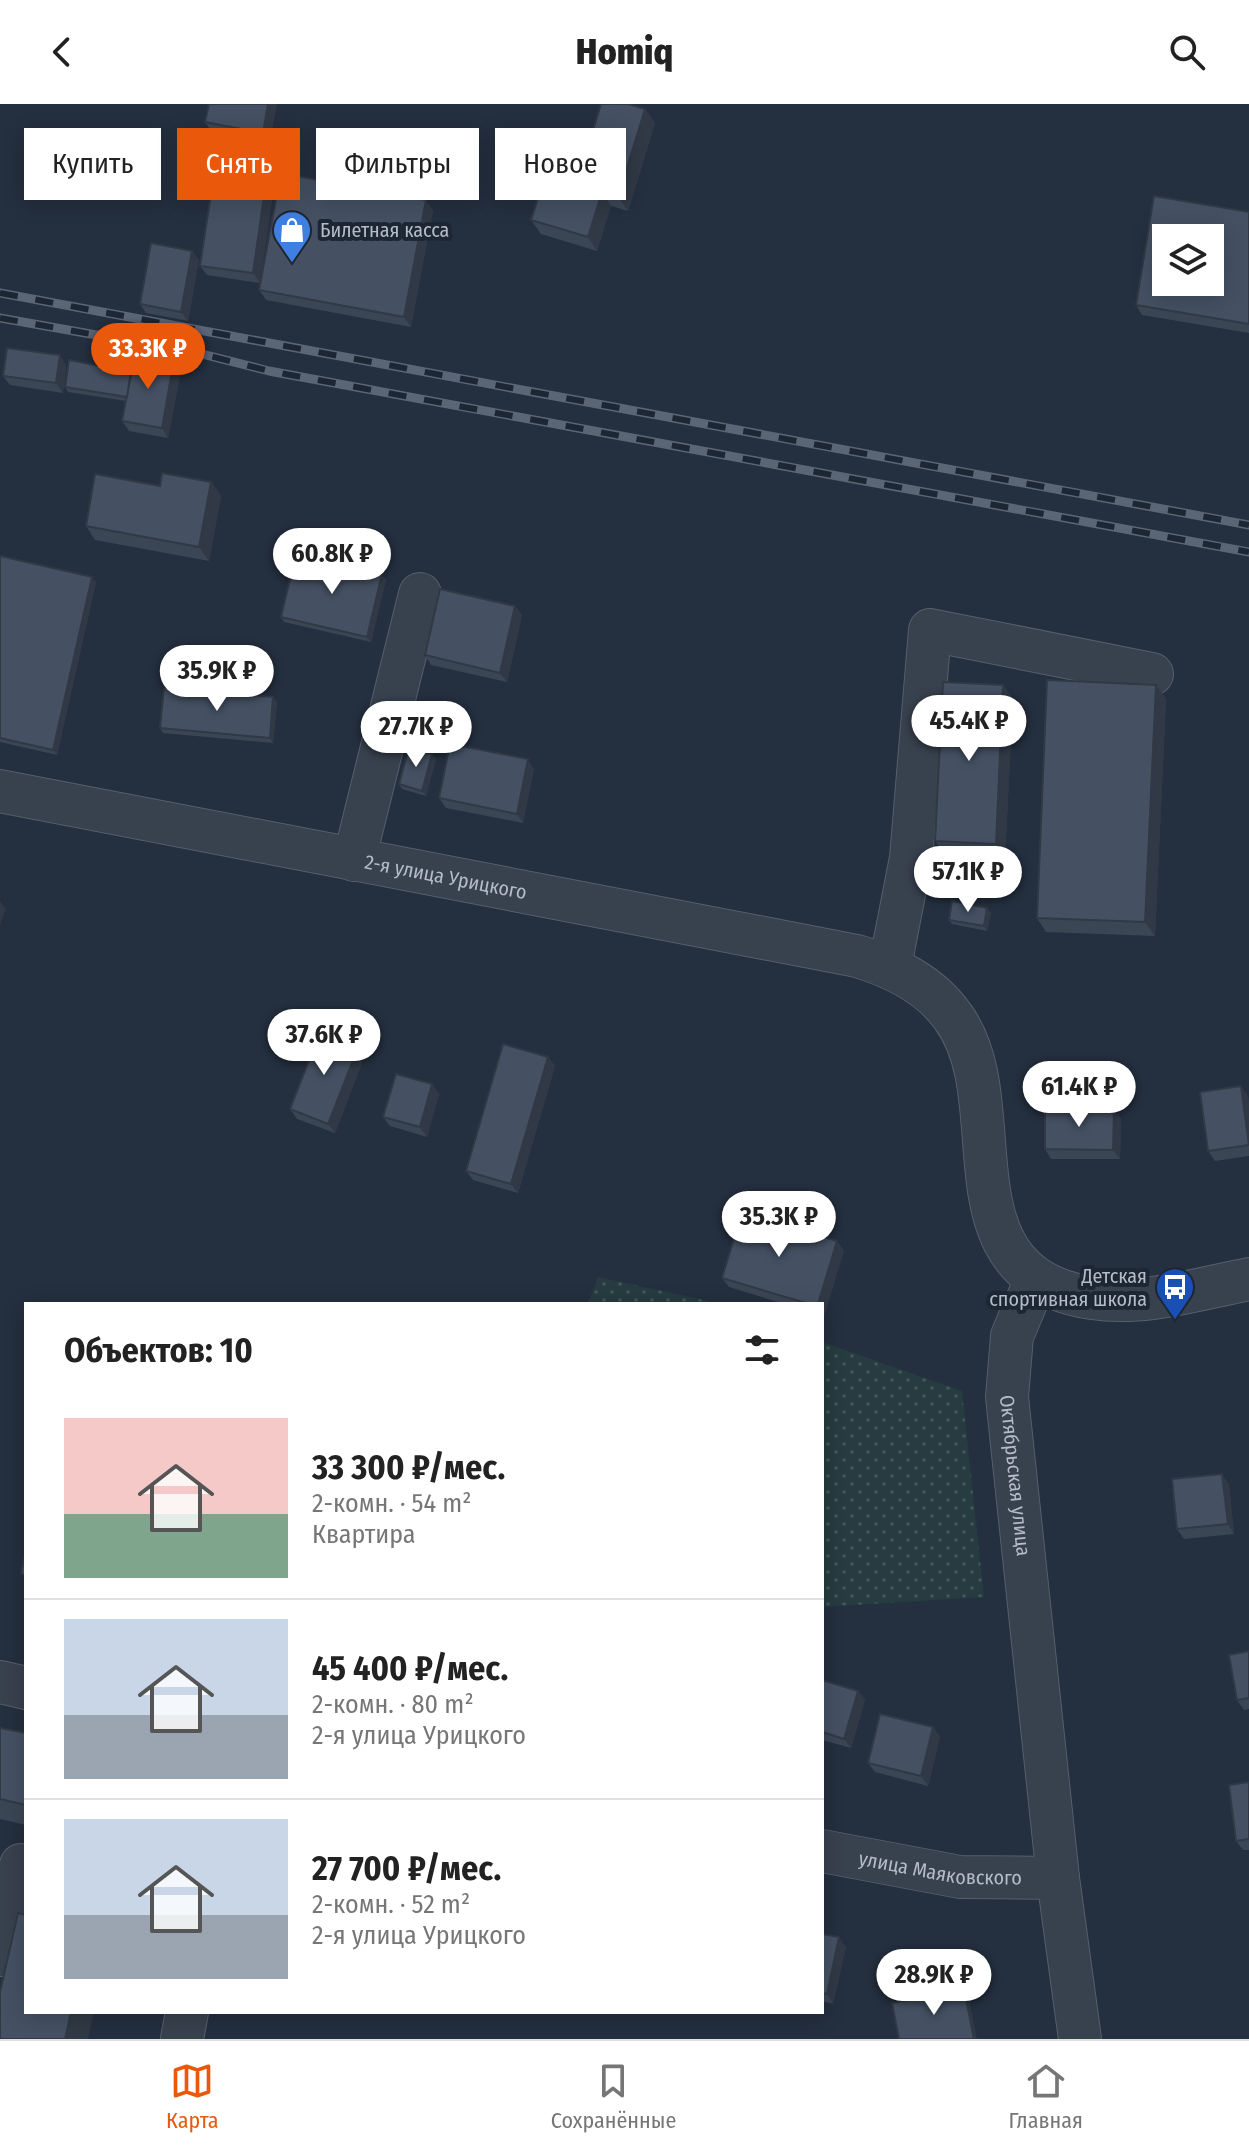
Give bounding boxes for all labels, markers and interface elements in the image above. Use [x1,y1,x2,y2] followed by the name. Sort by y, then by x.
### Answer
[40,30,84,74] icon: back
[576,30,673,74] text: Homiq
[1165,30,1209,74] icon: search
[24,128,161,200] chip: Купить
[177,128,300,200] chip: Снять
[316,128,479,200] chip: Фильтры
[495,128,626,200] chip: Новое
[271,209,313,264] shop icon: Билетная касса
[320,218,449,242] place label: Билетная касса
[1152,224,1224,296] map controls
[1152,224,1224,296] button: layers
[74,323,222,391] pin: 33.3K ₽
[109,333,187,364] text: 33.3K ₽
[258,528,406,596] pin: 60.8K ₽
[291,538,373,569] text: 60.8K ₽
[143,645,291,713] pin: 35.9K ₽
[178,655,256,686] text: 35.9K ₽
[895,695,1043,763] pin: 45.4K ₽
[342,701,490,769] pin: 27.7K ₽
[929,705,1009,736] text: 45.4K ₽
[379,711,453,742] text: 27.7K ₽
[894,846,1042,914] pin: 57.1K ₽
[363,849,529,904] street label: 2-я улица Урицкого
[932,856,1004,887] text: 57.1K ₽
[250,1009,398,1077] pin: 37.6K ₽
[285,1019,363,1050] text: 37.6K ₽
[1005,1061,1153,1129] pin: 61.4K ₽
[1041,1071,1117,1102] text: 61.4K ₽
[705,1191,853,1259] pin: 35.3K ₽
[740,1201,818,1232] text: 35.3K ₽
[989,1264,1147,1311] place label: Детская спортивная школа
[1154,1266,1196,1321] bus stop icon: Детская спортивная школа
[740,1328,784,1372] icon: filters
[64,1330,253,1371] text: Объектов: 10
[995,1394,1036,1557] street label: Октябрьская улица
[312,1447,505,1488] text: 33 300 ₽/мес.
[128,1450,224,1546] icon: home
[312,1488,472,1519] text: 2-комн. · 54 m²
[312,1519,416,1550] text: Квартира
[312,1648,508,1689] text: 45 400 ₽/мес.
[128,1651,224,1747] icon: home
[312,1689,474,1720] text: 2-комн. · 80 m²
[312,1720,526,1751] text: 2-я улица Урицкого
[857,1846,1022,1890] street label: улица Маяковского
[312,1848,501,1889] text: 27 700 ₽/мес.
[128,1851,224,1947] icon: home
[312,1889,470,1920] text: 2-комн. · 52 m²
[312,1920,526,1951] text: 2-я улица Урицкого
[860,1949,1008,2017] pin: 28.9K ₽
[894,1959,974,1990] text: 28.9K ₽
[166,2059,219,2134] tab: Карта
[551,2059,676,2134] tab: Сохранённые
[1008,2059,1083,2134] tab: Главная

